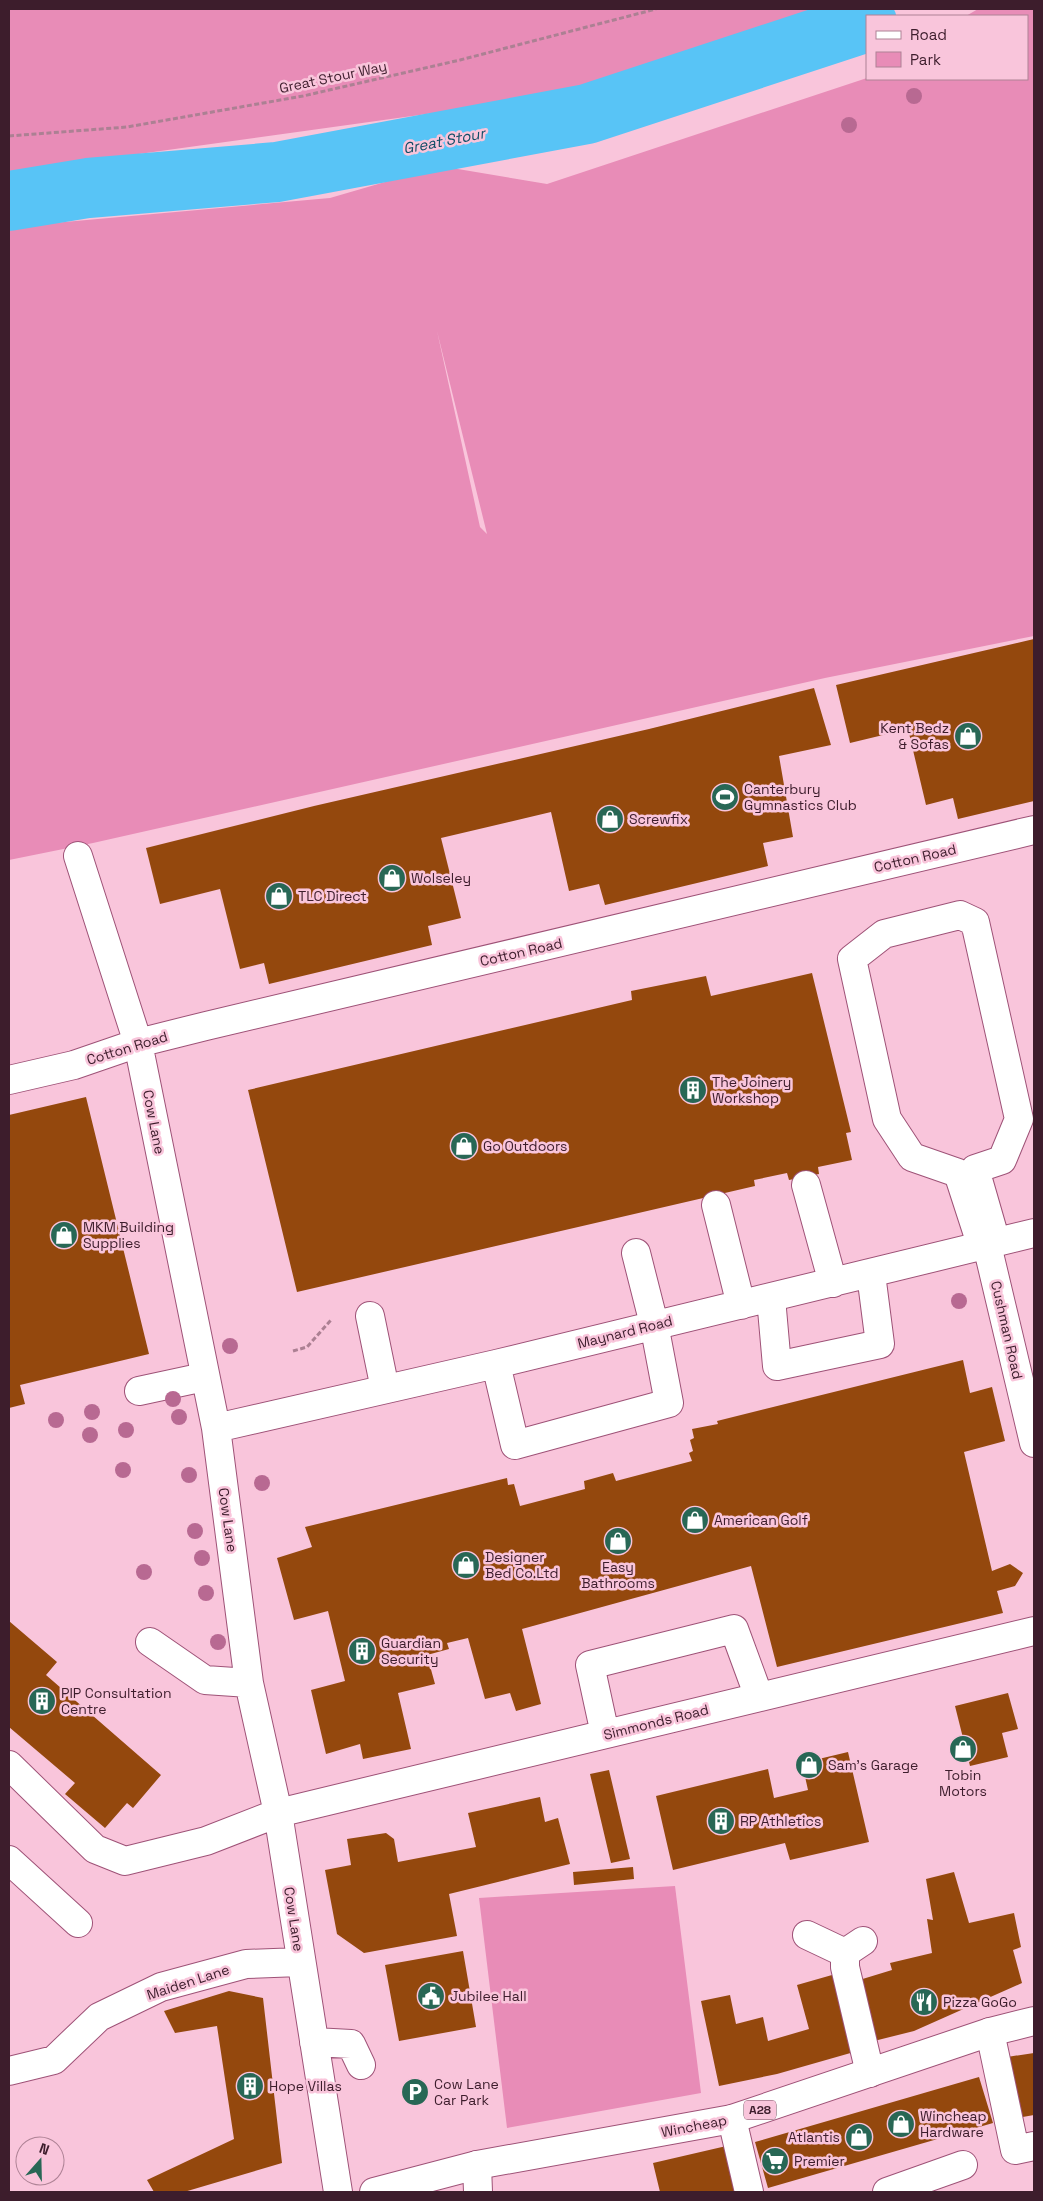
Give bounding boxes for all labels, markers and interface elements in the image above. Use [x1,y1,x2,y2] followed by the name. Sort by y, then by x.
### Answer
[866,15,1028,80] legend
[910,25,947,44] text: Road
[910,50,941,69] text: Park
[278,57,388,97] street label: Great Stour Way
[401,123,488,158] water label: Great Stour
[880,719,949,753] place label: Kent Bedz & Sofas
[953,721,983,751] shop icon: Kent Bedz & Sofas
[744,780,857,814] place label: Canterbury Gymnastics Club
[710,782,740,812] sports icon: Canterbury Gymnastics Club
[595,804,625,834] shop icon: Screwfix
[629,810,688,828] place label: Screwfix
[872,840,958,876] street label: Cotton Road
[377,863,407,893] shop icon: Wolseley
[411,869,471,887] place label: Wolseley
[264,881,294,911] shop icon: TLC Direct
[298,887,367,905] place label: TLC Direct
[478,934,564,970] street label: Cotton Road
[84,1027,170,1069] street label: Cotton Road
[712,1073,791,1107] place label: The Joinery Workshop
[678,1075,708,1105] building icon: The Joinery Workshop
[139,1088,169,1156] street label: Cow Lane
[449,1131,479,1161] shop icon: Go Outdoors
[483,1137,567,1155] place label: Go Outdoors
[83,1218,174,1252] place label: MKM Building Supplies
[49,1220,79,1250] shop icon: MKM Building Supplies
[987,1279,1027,1381] street label: Cushman Road
[576,1312,674,1352] street label: Maynard Road
[215,1487,241,1553] street label: Cow Lane
[680,1505,710,1535] shop icon: American Golf
[714,1511,808,1529] place label: American Golf
[603,1526,633,1556] shop icon: Easy Bathrooms
[485,1548,558,1582] place label: Designer Bed Co.Ltd
[451,1550,481,1580] shop icon: Designer Bed Co.Ltd
[581,1558,655,1592] place label: Easy Bathrooms
[381,1634,441,1668] place label: Guardian Security
[347,1636,377,1666] building icon: Guardian Security
[61,1684,172,1718] place label: PIP Consultation Centre
[27,1686,57,1716] building icon: PIP Consultation Centre
[602,1700,710,1744] street label: Simmonds Road
[948,1734,978,1764] shop icon: Tobin Motors
[794,1750,824,1780] shop icon: Sam's Garage
[828,1756,918,1774] place label: Sam's Garage
[939,1766,987,1800] place label: Tobin Motors
[706,1806,736,1836] building icon: RP Athletics
[740,1812,821,1830] place label: RP Athletics
[280,1886,308,1952] street label: Cow Lane
[144,1960,232,2004] street label: Maiden Lane
[416,1981,446,2011] public building icon: Jubilee Hall
[450,1987,527,2005] place label: Jubilee Hall
[909,1987,939,2017] restaurant icon: Pizza GoGo
[943,1993,1017,2011] place label: Pizza GoGo
[235,2071,265,2101] building icon: Hope Villas
[434,2075,499,2109] place label: Cow Lane Car Park
[269,2077,342,2095] place label: Hope Villas
[400,2077,430,2107] parking icon: Cow Lane Car Park
[744,2100,776,2120] road number: A28
[920,2107,987,2141] place label: Wincheap Hardware
[886,2109,916,2139] shop icon: Wincheap Hardware
[660,2111,728,2141] street label: Wincheap
[844,2122,874,2152] shop icon: Atlantis
[788,2128,840,2146] place label: Atlantis
[15,2136,65,2186] north arrow
[37,2139,52,2159] text: N
[760,2146,790,2176] supermarket icon: Premier
[794,2152,845,2170] place label: Premier

